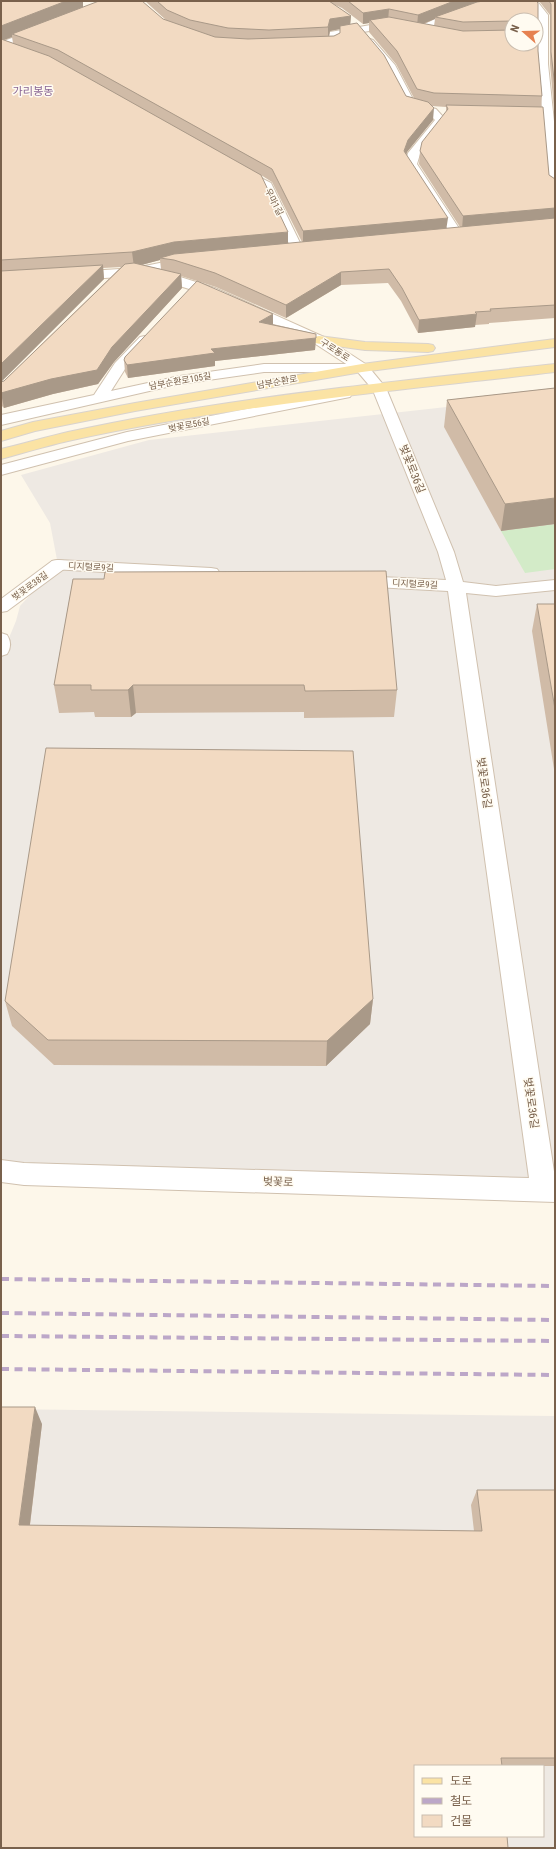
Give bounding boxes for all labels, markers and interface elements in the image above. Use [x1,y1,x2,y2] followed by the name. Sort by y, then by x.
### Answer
[504,12,544,52] north arrow
[508,23,522,34] text: N
[13,85,53,98] district label: 가리봉동
[263,187,285,217] street label: 우마1길
[318,337,352,363] street label: 구로동로
[148,370,212,391] street label: 남부순환로105길
[256,372,298,391] street label: 남부순환로
[167,416,211,434] street label: 벚꽃로56길
[396,443,428,495] street label: 벚꽃로36길
[68,561,114,573] street label: 디지털로9길
[10,570,50,602] street label: 벚꽃로38길
[392,578,438,590] street label: 디지털로9길
[474,757,494,809] street label: 벚꽃로36길
[521,1077,541,1129] street label: 벚꽃로36길
[263,1175,293,1189] street label: 벚꽃로
[414,1765,544,1837] legend
[450,1774,472,1788] text: 도로
[450,1794,472,1808] text: 철도
[450,1814,472,1828] text: 건물

